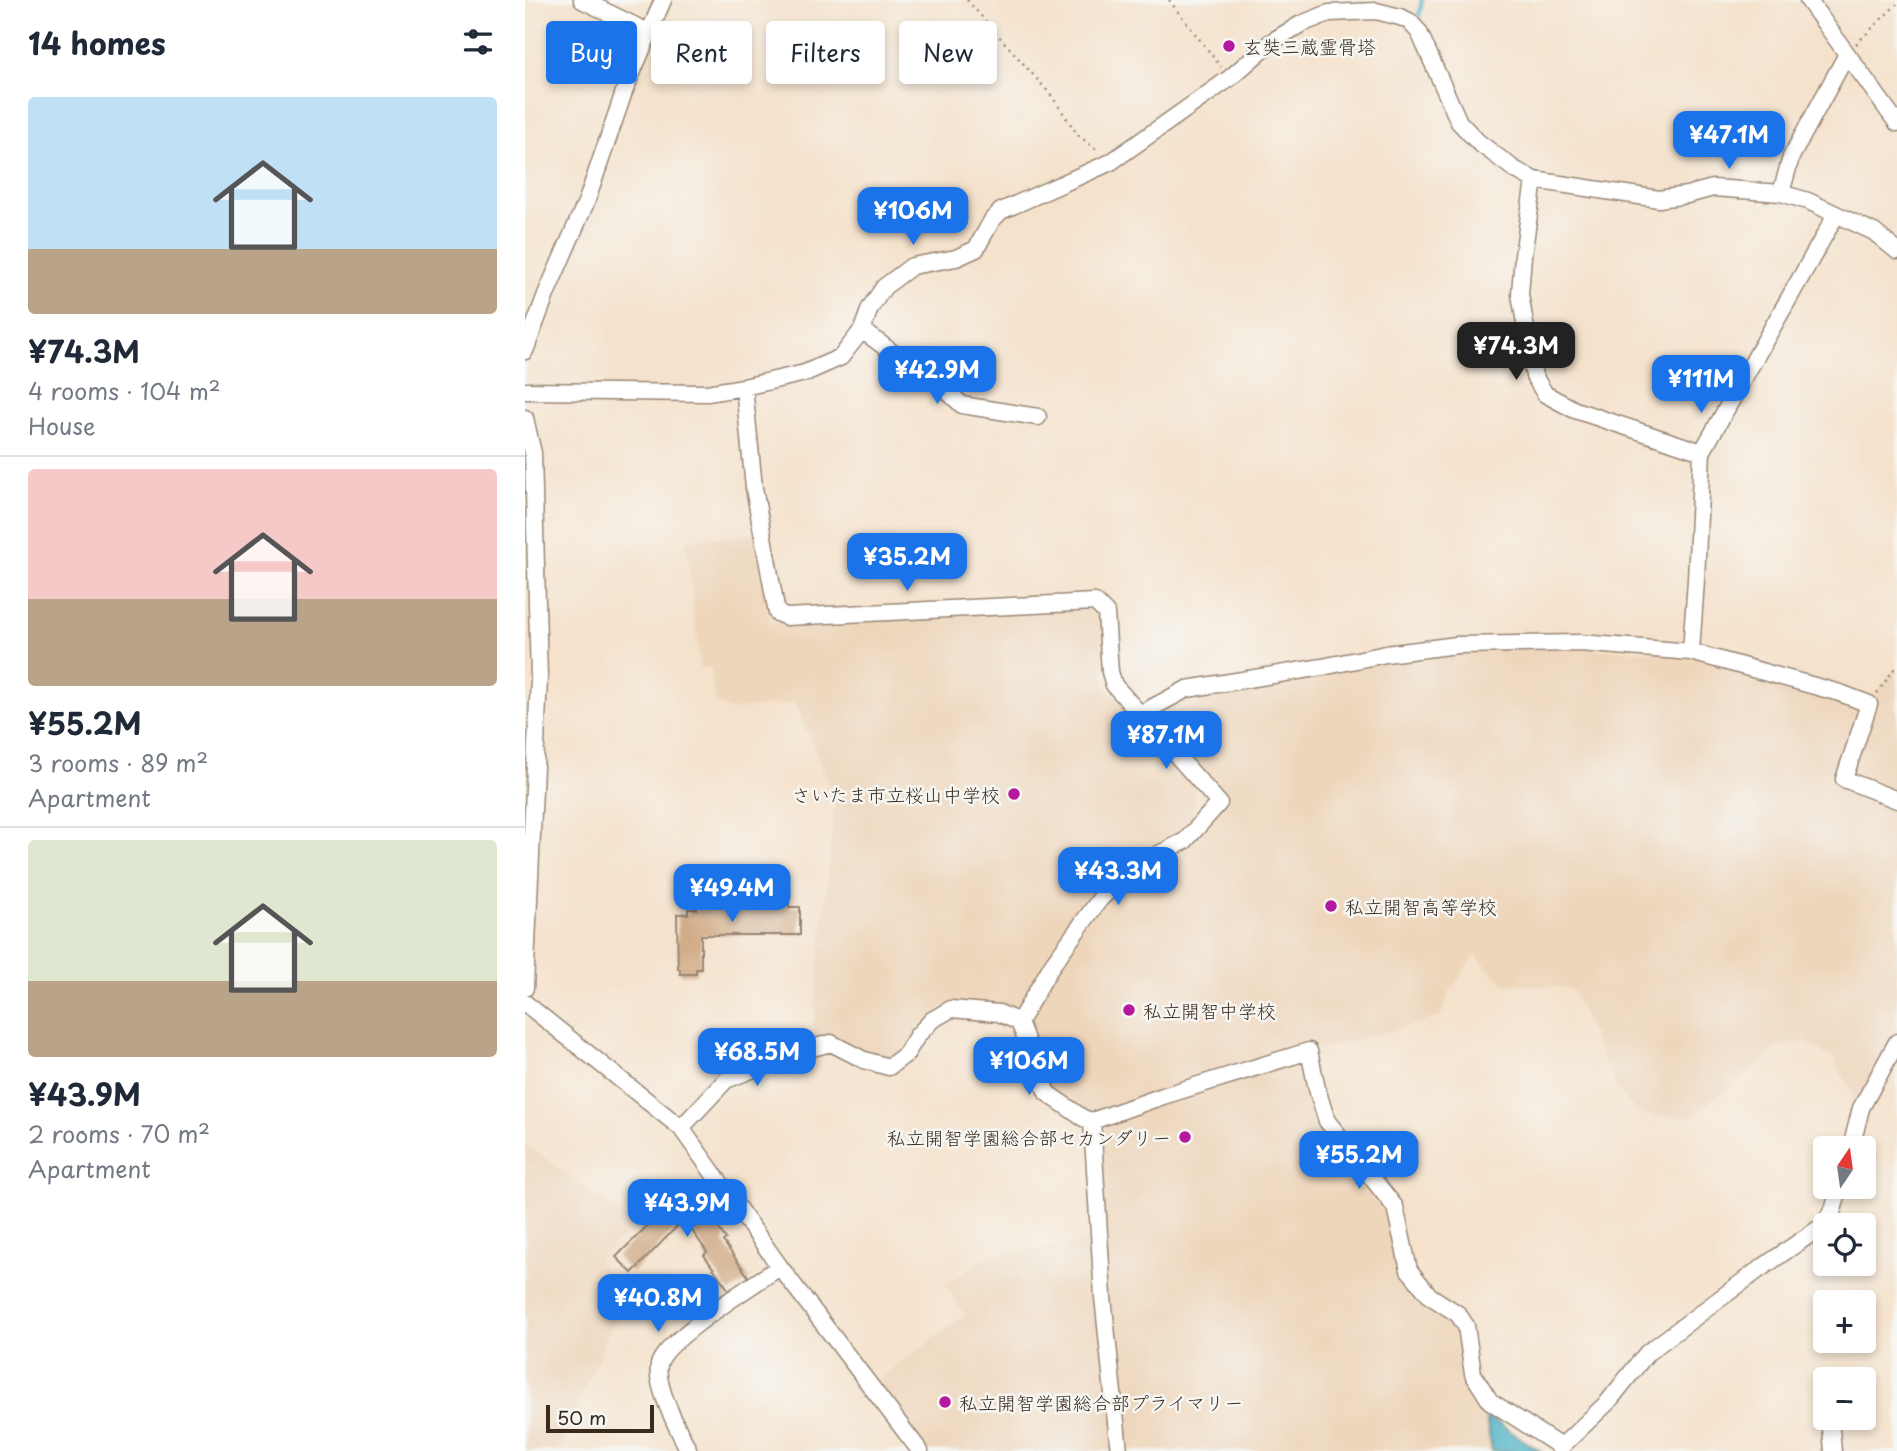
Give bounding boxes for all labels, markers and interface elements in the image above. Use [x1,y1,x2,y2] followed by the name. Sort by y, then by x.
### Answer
[28,20,166,65] text: 14 homes
[546,21,637,84] chip: Buy
[651,21,752,84] chip: Rent
[766,21,885,84] chip: Filters
[899,21,997,84] chip: New
[459,23,497,61] icon: filters
[1243,32,1376,60] place label: 玄奘三蔵霊骨塔
[1221,38,1237,54] marker: 玄奘三蔵霊骨塔
[1672,111,1786,171] pin: ¥47.1M
[1689,116,1769,151] text: ¥47.1M
[200,142,326,268] icon: home
[864,188,962,247] pin: ¥106M
[873,192,953,227] text: ¥106M
[1459,322,1573,382] pin: ¥74.3M
[1473,327,1559,362] text: ¥74.3M
[28,328,140,373] text: ¥74.3M
[880,346,994,406] pin: ¥42.9M
[894,351,980,386] text: ¥42.9M
[1652,356,1750,415] pin: ¥111M
[1668,360,1734,395] text: ¥111M
[28,373,221,408] text: 4 rooms · 104 m²
[28,408,95,443] text: House
[200,514,326,640] icon: home
[850,534,964,593] pin: ¥35.2M
[863,538,951,573] text: ¥35.2M
[28,700,142,745] text: ¥55.2M
[1109,712,1223,771] pin: ¥87.1M
[1127,716,1205,751] text: ¥87.1M
[28,745,208,780] text: 3 rooms · 89 m²
[28,780,151,815] text: Apartment
[792,780,1000,808] place label: さいたま市立桜山中学校
[1006,786,1022,802] marker: さいたま市立桜山中学校
[1061,848,1175,907] pin: ¥43.3M
[1074,852,1162,887] text: ¥43.3M
[675,864,789,924] pin: ¥49.4M
[690,869,774,904] text: ¥49.4M
[200,885,326,1011] icon: home
[1345,892,1497,920] place label: 私立開智高等学校
[1323,898,1339,914] marker: 私立開智高等学校
[1143,996,1276,1024] place label: 私立開智中学校
[1121,1002,1137,1018] marker: 私立開智中学校
[700,1028,814,1088] pin: ¥68.5M
[714,1033,800,1068] text: ¥68.5M
[980,1038,1078,1097] pin: ¥106M
[989,1042,1069,1077] text: ¥106M
[28,1071,141,1116] text: ¥43.9M
[28,1116,210,1151] text: 2 rooms · 70 m²
[887,1123,1171,1151] place label: 私立開智学園総合部セカンダリー
[1177,1129,1193,1145] marker: 私立開智学園総合部セカンダリー
[1302,1132,1416,1191] pin: ¥55.2M
[1315,1136,1403,1171] text: ¥55.2M
[1813,1136,1876,1199] north arrow
[1813,1136,1876,1430] map controls
[28,1151,151,1186] text: Apartment
[630,1180,744,1239] pin: ¥43.9M
[644,1184,730,1219] text: ¥43.9M
[1813,1213,1876,1276] button: locate
[601,1274,715,1334] pin: ¥40.8M
[614,1279,702,1314] text: ¥40.8M
[1813,1290,1876,1353] button: +
[1813,1367,1876,1430] button: −
[959,1388,1243,1416] place label: 私立開智学園総合部プライマリー
[937,1394,953,1410] marker: 私立開智学園総合部プライマリー
[546,1402,655,1434] scale bar
[557,1403,606,1431] text: 50 m

